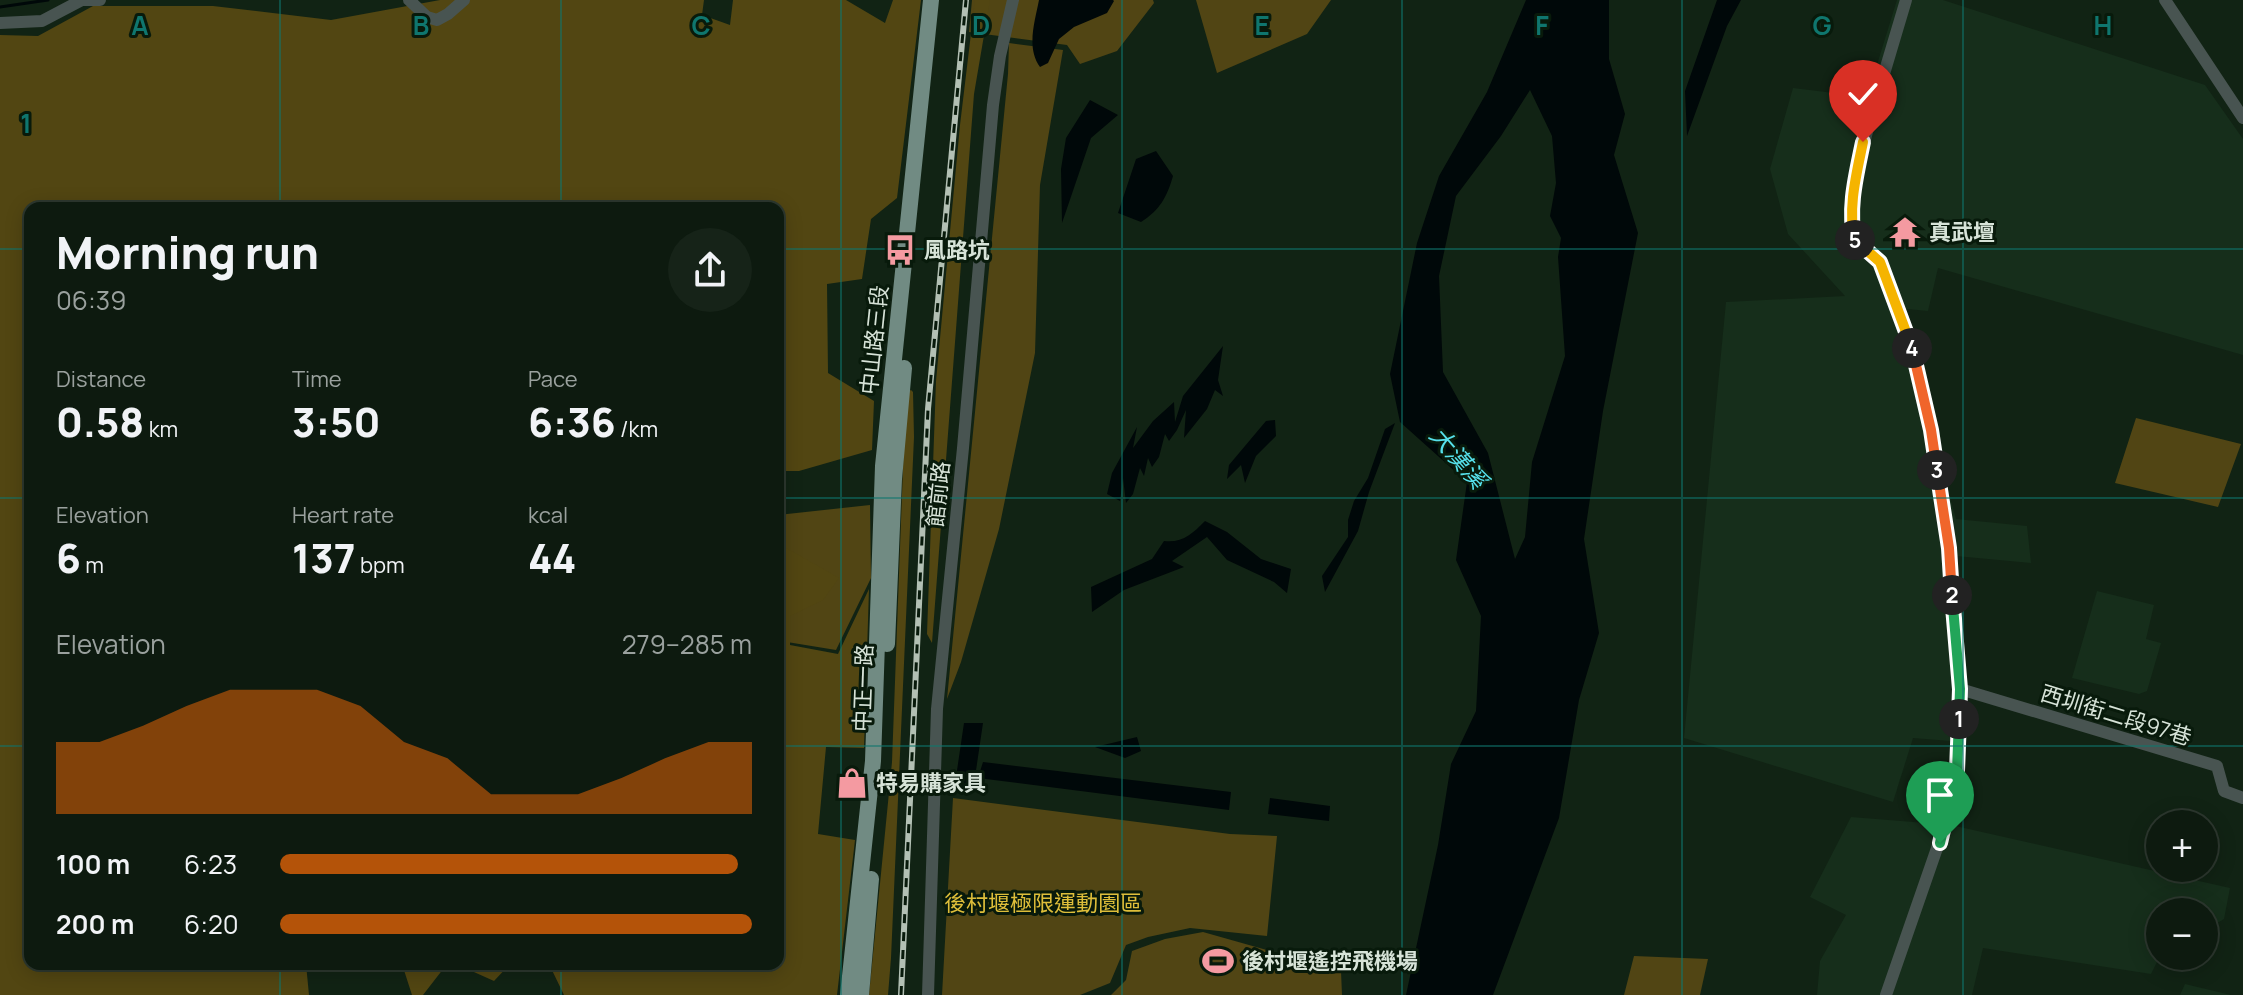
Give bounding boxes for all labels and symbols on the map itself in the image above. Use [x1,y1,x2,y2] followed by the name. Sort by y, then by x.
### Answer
[131,7,149,43] text: A
[413,7,429,43] text: B
[691,7,711,43] text: C
[972,7,990,43] text: D
[1254,7,1270,43] text: E
[1535,7,1549,43] text: F
[1812,7,1832,43] text: G
[2094,7,2112,43] text: H
[1829,60,1897,142] pin
[20,105,32,141] text: 1
[1888,215,1922,249] temple icon: 真武壇
[1929,217,1995,247] place label: 真武壇
[1835,220,1875,260] pin: 5
[883,233,917,267] bus stop icon: 風路坑
[924,235,990,265] place label: 風路坑
[853,284,895,396] street label: 中山路三段
[1892,328,1932,368] pin: 4
[1423,419,1497,497] water label: 大漢溪
[1917,450,1957,490] pin: 3
[920,460,956,528] street label: 館前路
[1932,575,1972,615] pin: 2
[846,643,880,733] street label: 中正一路
[2037,678,2195,752] street label: 西圳街二段97巷
[1939,699,1979,739] pin: 1
[1906,761,1974,843] pin
[835,766,869,800] shop icon: 特易購家具
[876,768,986,798] place label: 特易購家具
[944,888,1142,918] park label: 後村堰極限運動園區
[1201,944,1235,978] sports icon: 後村堰遙控飛機場
[1242,946,1418,976] place label: 後村堰遙控飛機場

